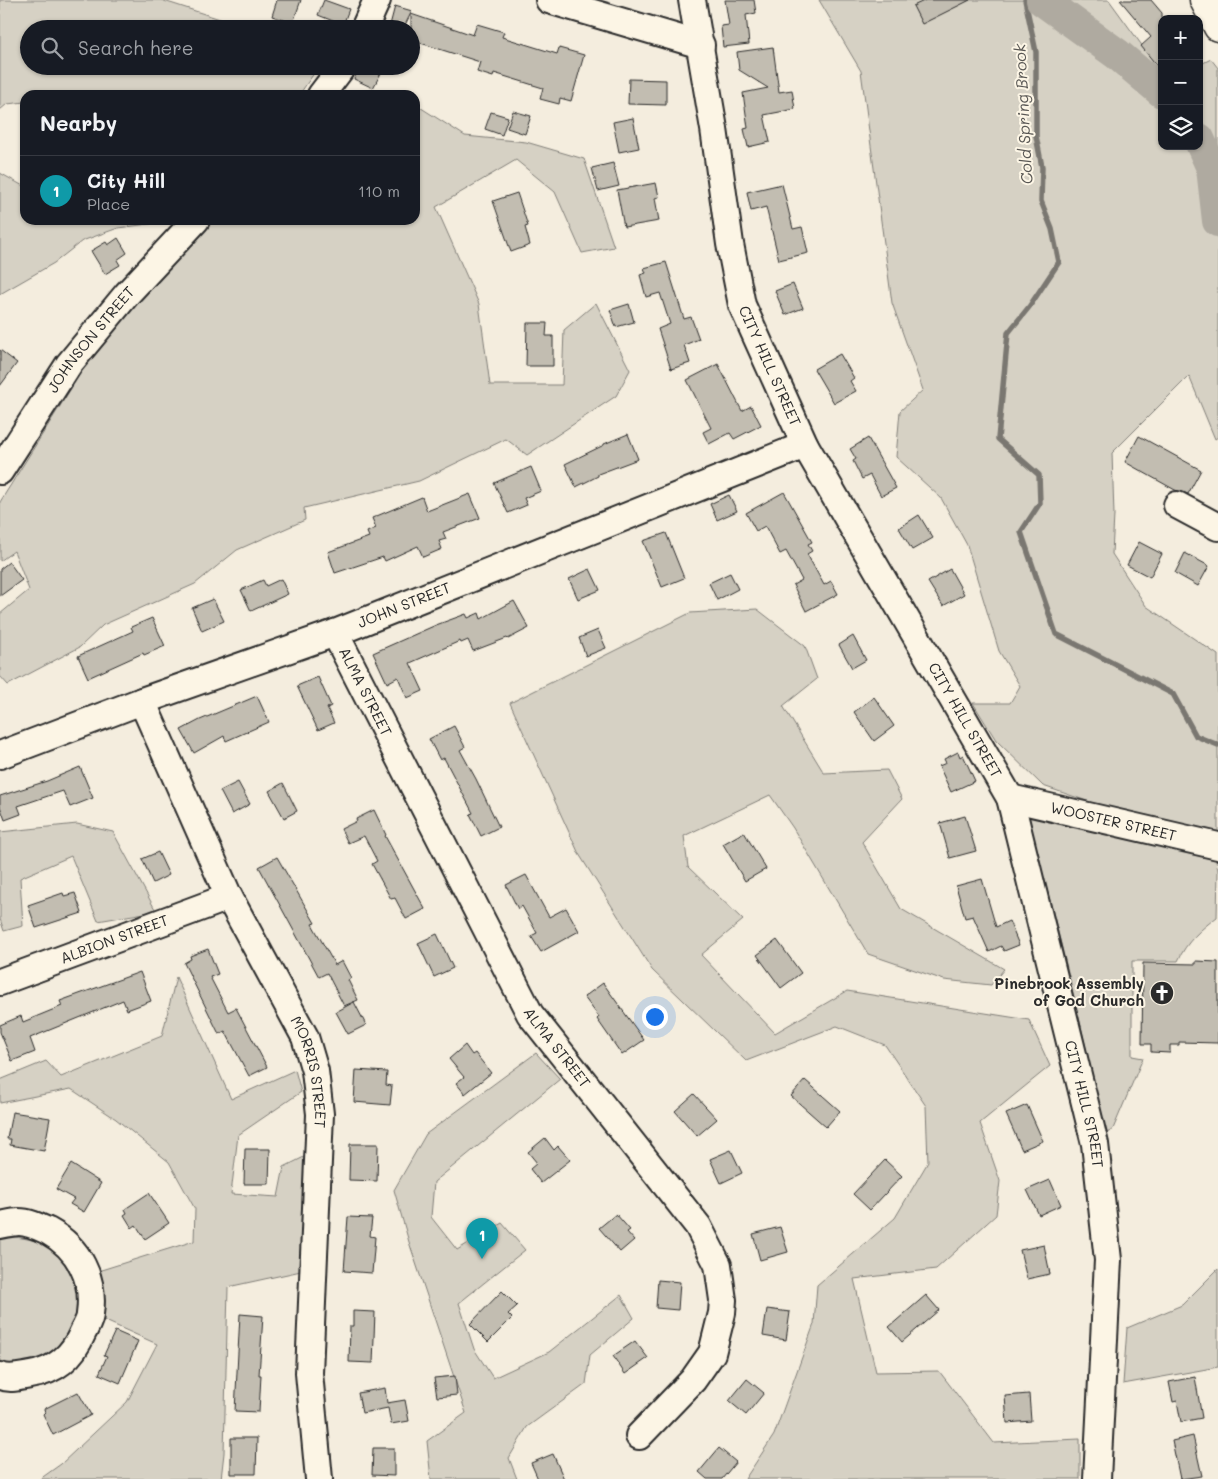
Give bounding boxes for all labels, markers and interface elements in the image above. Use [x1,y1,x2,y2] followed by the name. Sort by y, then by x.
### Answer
[1158,15,1203,150] map controls
[1158,15,1203,60] button: +
[20,20,420,75] search box
[38,34,66,62] icon: search
[78,35,194,60] text: Search here
[1008,43,1037,185] water label: Cold Spring Brook
[1158,60,1203,105] button: −
[1158,105,1203,150] button: layers
[40,109,117,136] text: Nearby
[87,168,165,193] text: City Hill
[52,180,60,201] text: 1
[358,180,400,201] text: 110 m
[87,193,130,214] text: Place
[42,281,138,396] street label: JOHNSON STREET
[735,302,806,429] street label: CITY HILL STREET
[354,577,453,632] street label: JOHN STREET
[335,643,397,739] street label: ALMA STREET
[924,658,1007,781] street label: CITY HILL STREET
[1048,797,1179,845] street label: WOOSTER STREET
[57,909,171,968] street label: ALBION STREET
[994,973,1144,1010] place label: Pinebrook Assembly of God Church
[1149,980,1175,1006] church icon: Pinebrook Assembly of God Church
[519,1004,596,1091] street label: ALMA STREET
[642,1004,668,1030] your location
[286,1012,331,1128] street label: MORRIS STREET
[1061,1038,1109,1169] street label: CITY HILL STREET
[466,1218,498,1259] pin: 1

